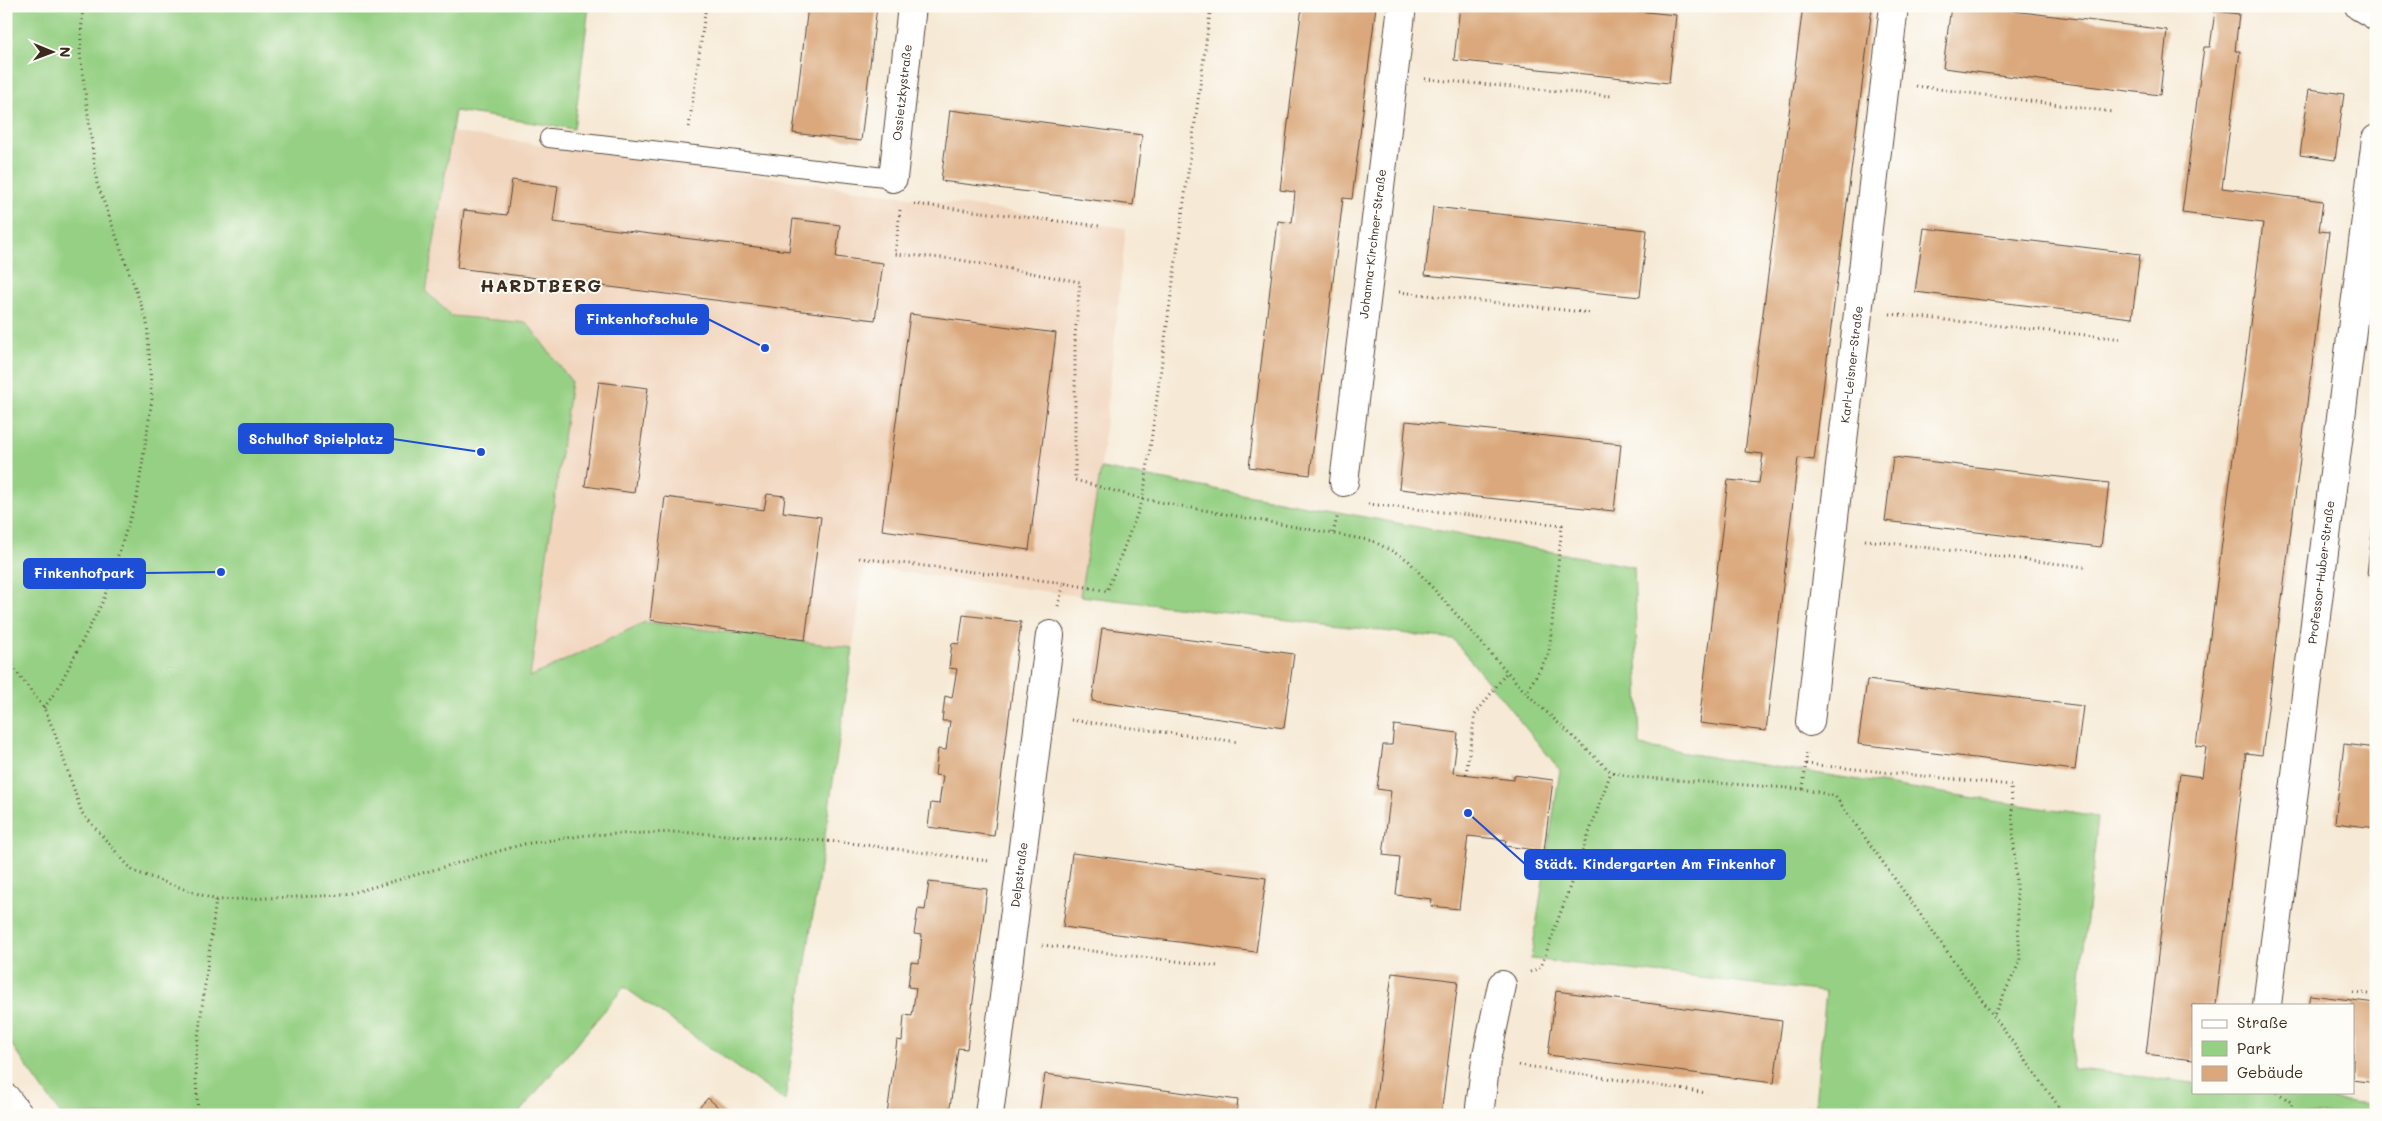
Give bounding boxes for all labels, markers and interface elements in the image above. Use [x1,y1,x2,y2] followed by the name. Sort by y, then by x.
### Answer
[28,28,78,78] north arrow
[888,44,915,141] street label: Ossietzkystraße
[56,47,75,58] text: N
[1355,168,1389,319] street label: Johanna-Kirchner-Straße
[480,273,602,297] district label: HARDTBERG
[576,305,708,334] callout: Finkenhofschule
[1836,305,1866,424] street label: Karl-Leisner-Straße
[586,309,698,328] text: Finkenhofschule
[239,424,393,453] callout: Schulhof Spielplatz
[249,429,383,448] text: Schulhof Spielplatz
[2303,500,2337,645] street label: Professor-Huber-Straße
[24,559,145,588] callout: Finkenhofpark
[34,563,134,582] text: Finkenhofpark
[1006,841,1031,908] street label: Delpstraße
[1525,850,1785,879] callout: Städt. Kindergarten Am Finkenhof
[1535,854,1776,873] text: Städt. Kindergarten Am Finkenhof
[2192,1004,2354,1094] legend
[2237,1012,2288,1032] text: Straße
[2237,1038,2271,1058] text: Park
[2237,1062,2303,1082] text: Gebäude

